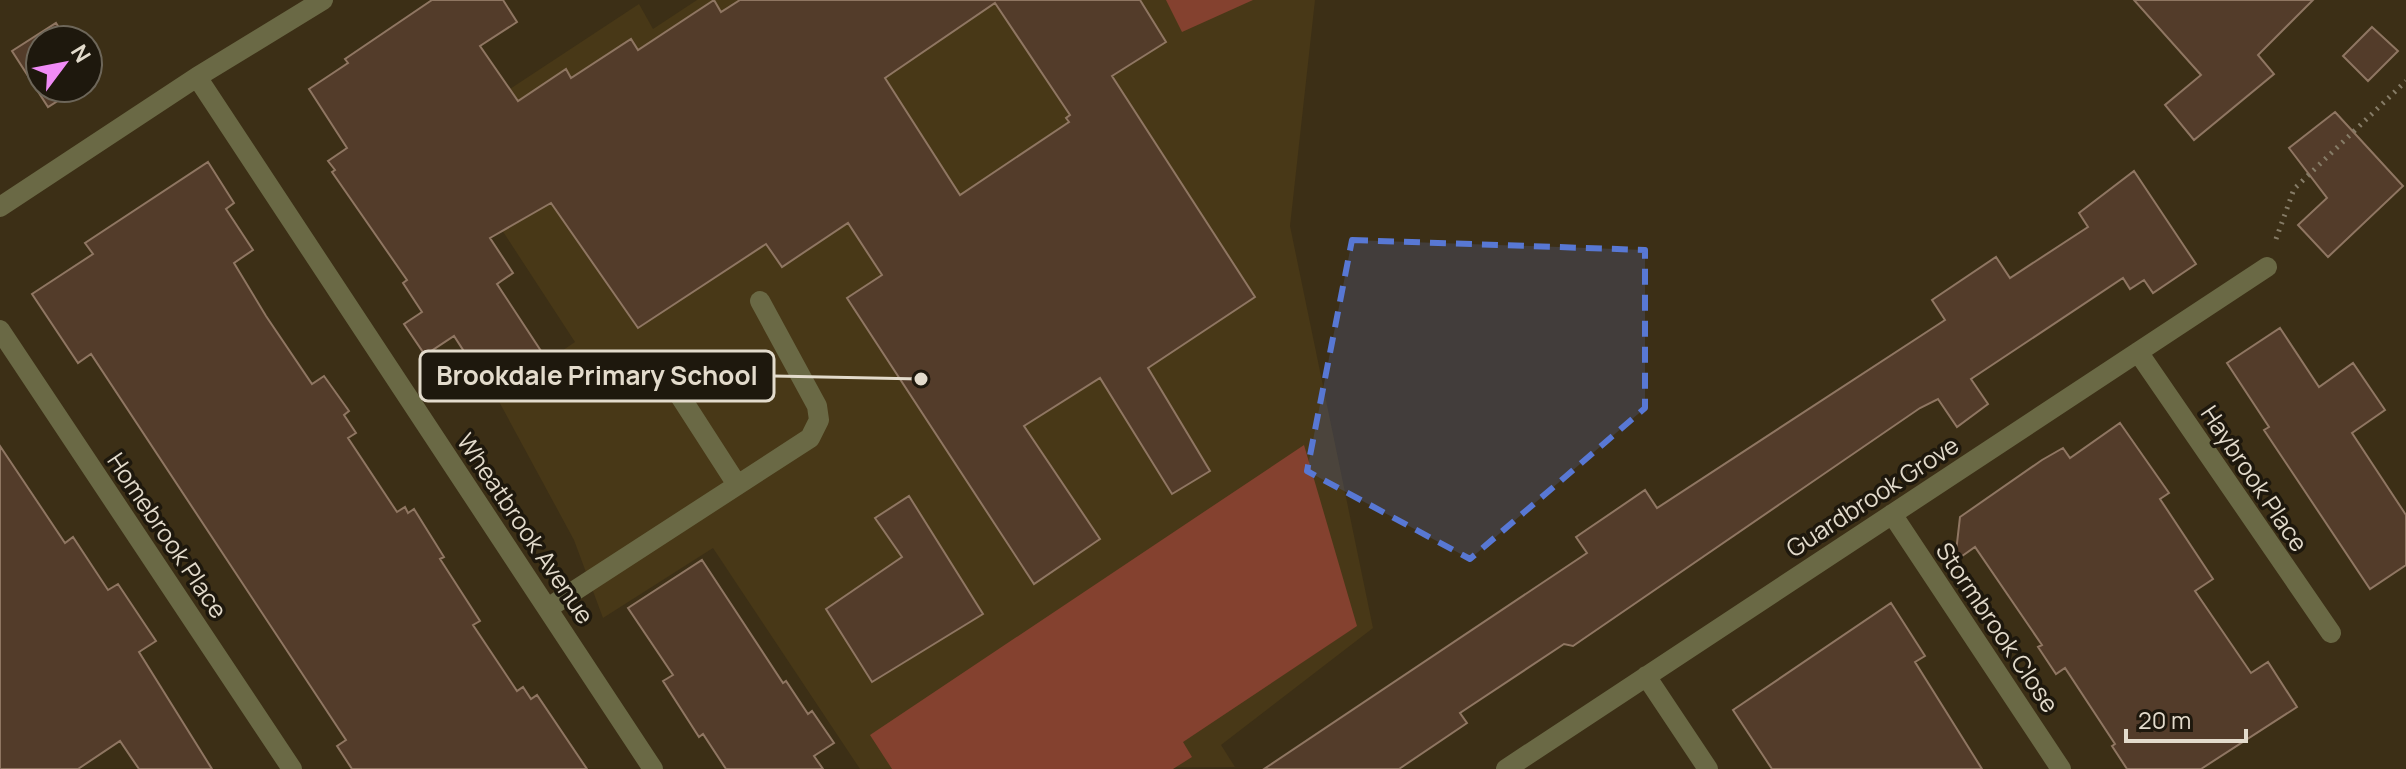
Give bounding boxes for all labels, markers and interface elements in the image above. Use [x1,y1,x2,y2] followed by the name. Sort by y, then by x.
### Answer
[24,24,104,104] north arrow
[64,39,98,68] text: N
[420,351,774,401] callout: Brookdale Primary School
[436,357,758,393] text: Brookdale Primary School
[2194,398,2316,558] street label: Haybrook Place
[450,426,602,630] street label: Wheatbrook Avenue
[1779,428,1965,564] street label: Guardbrook Grove
[100,446,236,624] street label: Homebrook Place
[1929,536,2067,718] street label: Stormbrook Close
[2126,693,2246,743] scale bar
[2138,703,2191,736] text: 20 m

